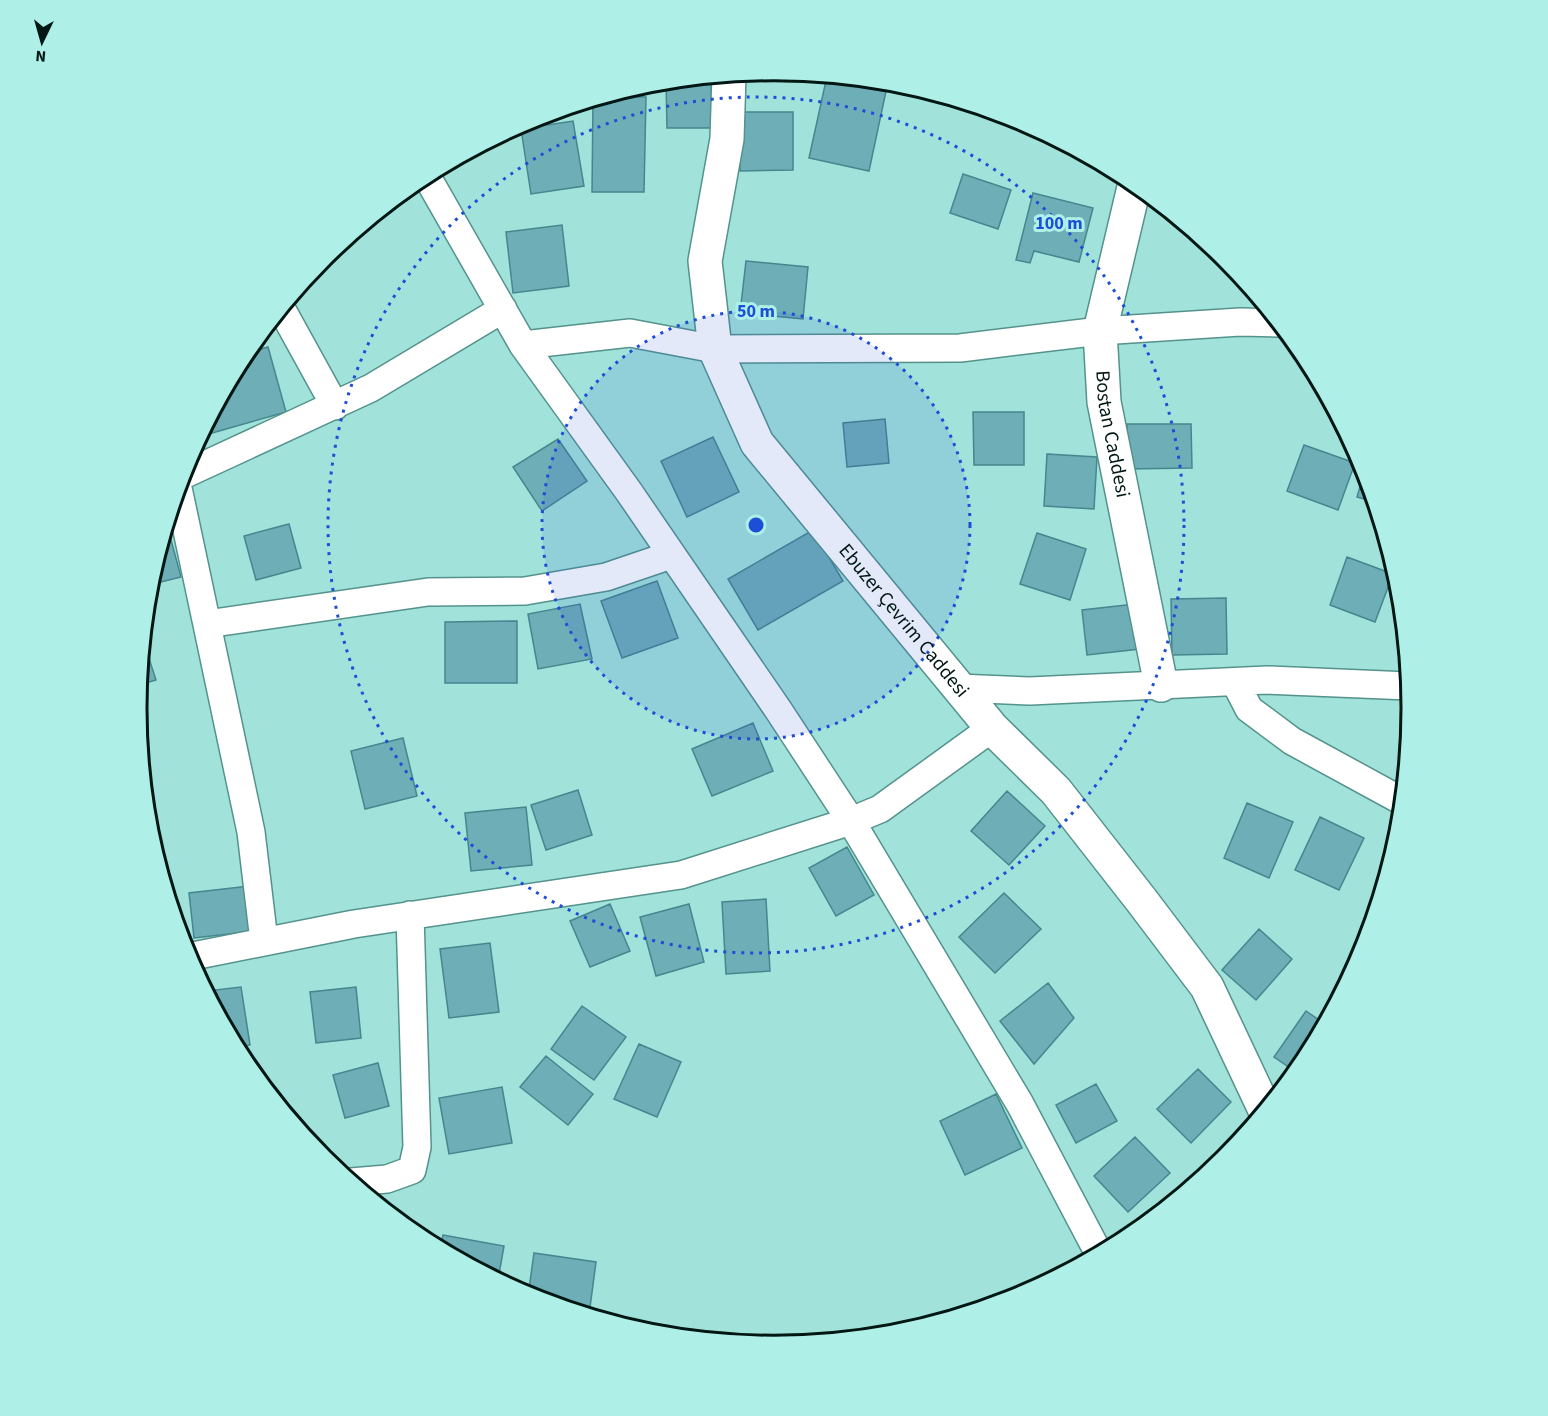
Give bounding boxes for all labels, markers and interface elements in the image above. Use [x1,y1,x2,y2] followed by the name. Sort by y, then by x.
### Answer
[12,12,72,72] north arrow
[35,45,47,67] text: N
[1035,211,1083,236] text: 100 m
[737,299,775,324] text: 50 m
[1088,370,1137,500] street label: Bostan Caddesi
[746,515,766,535] centre of rings
[832,538,975,704] street label: Ebuzer Çevrim Caddesi

